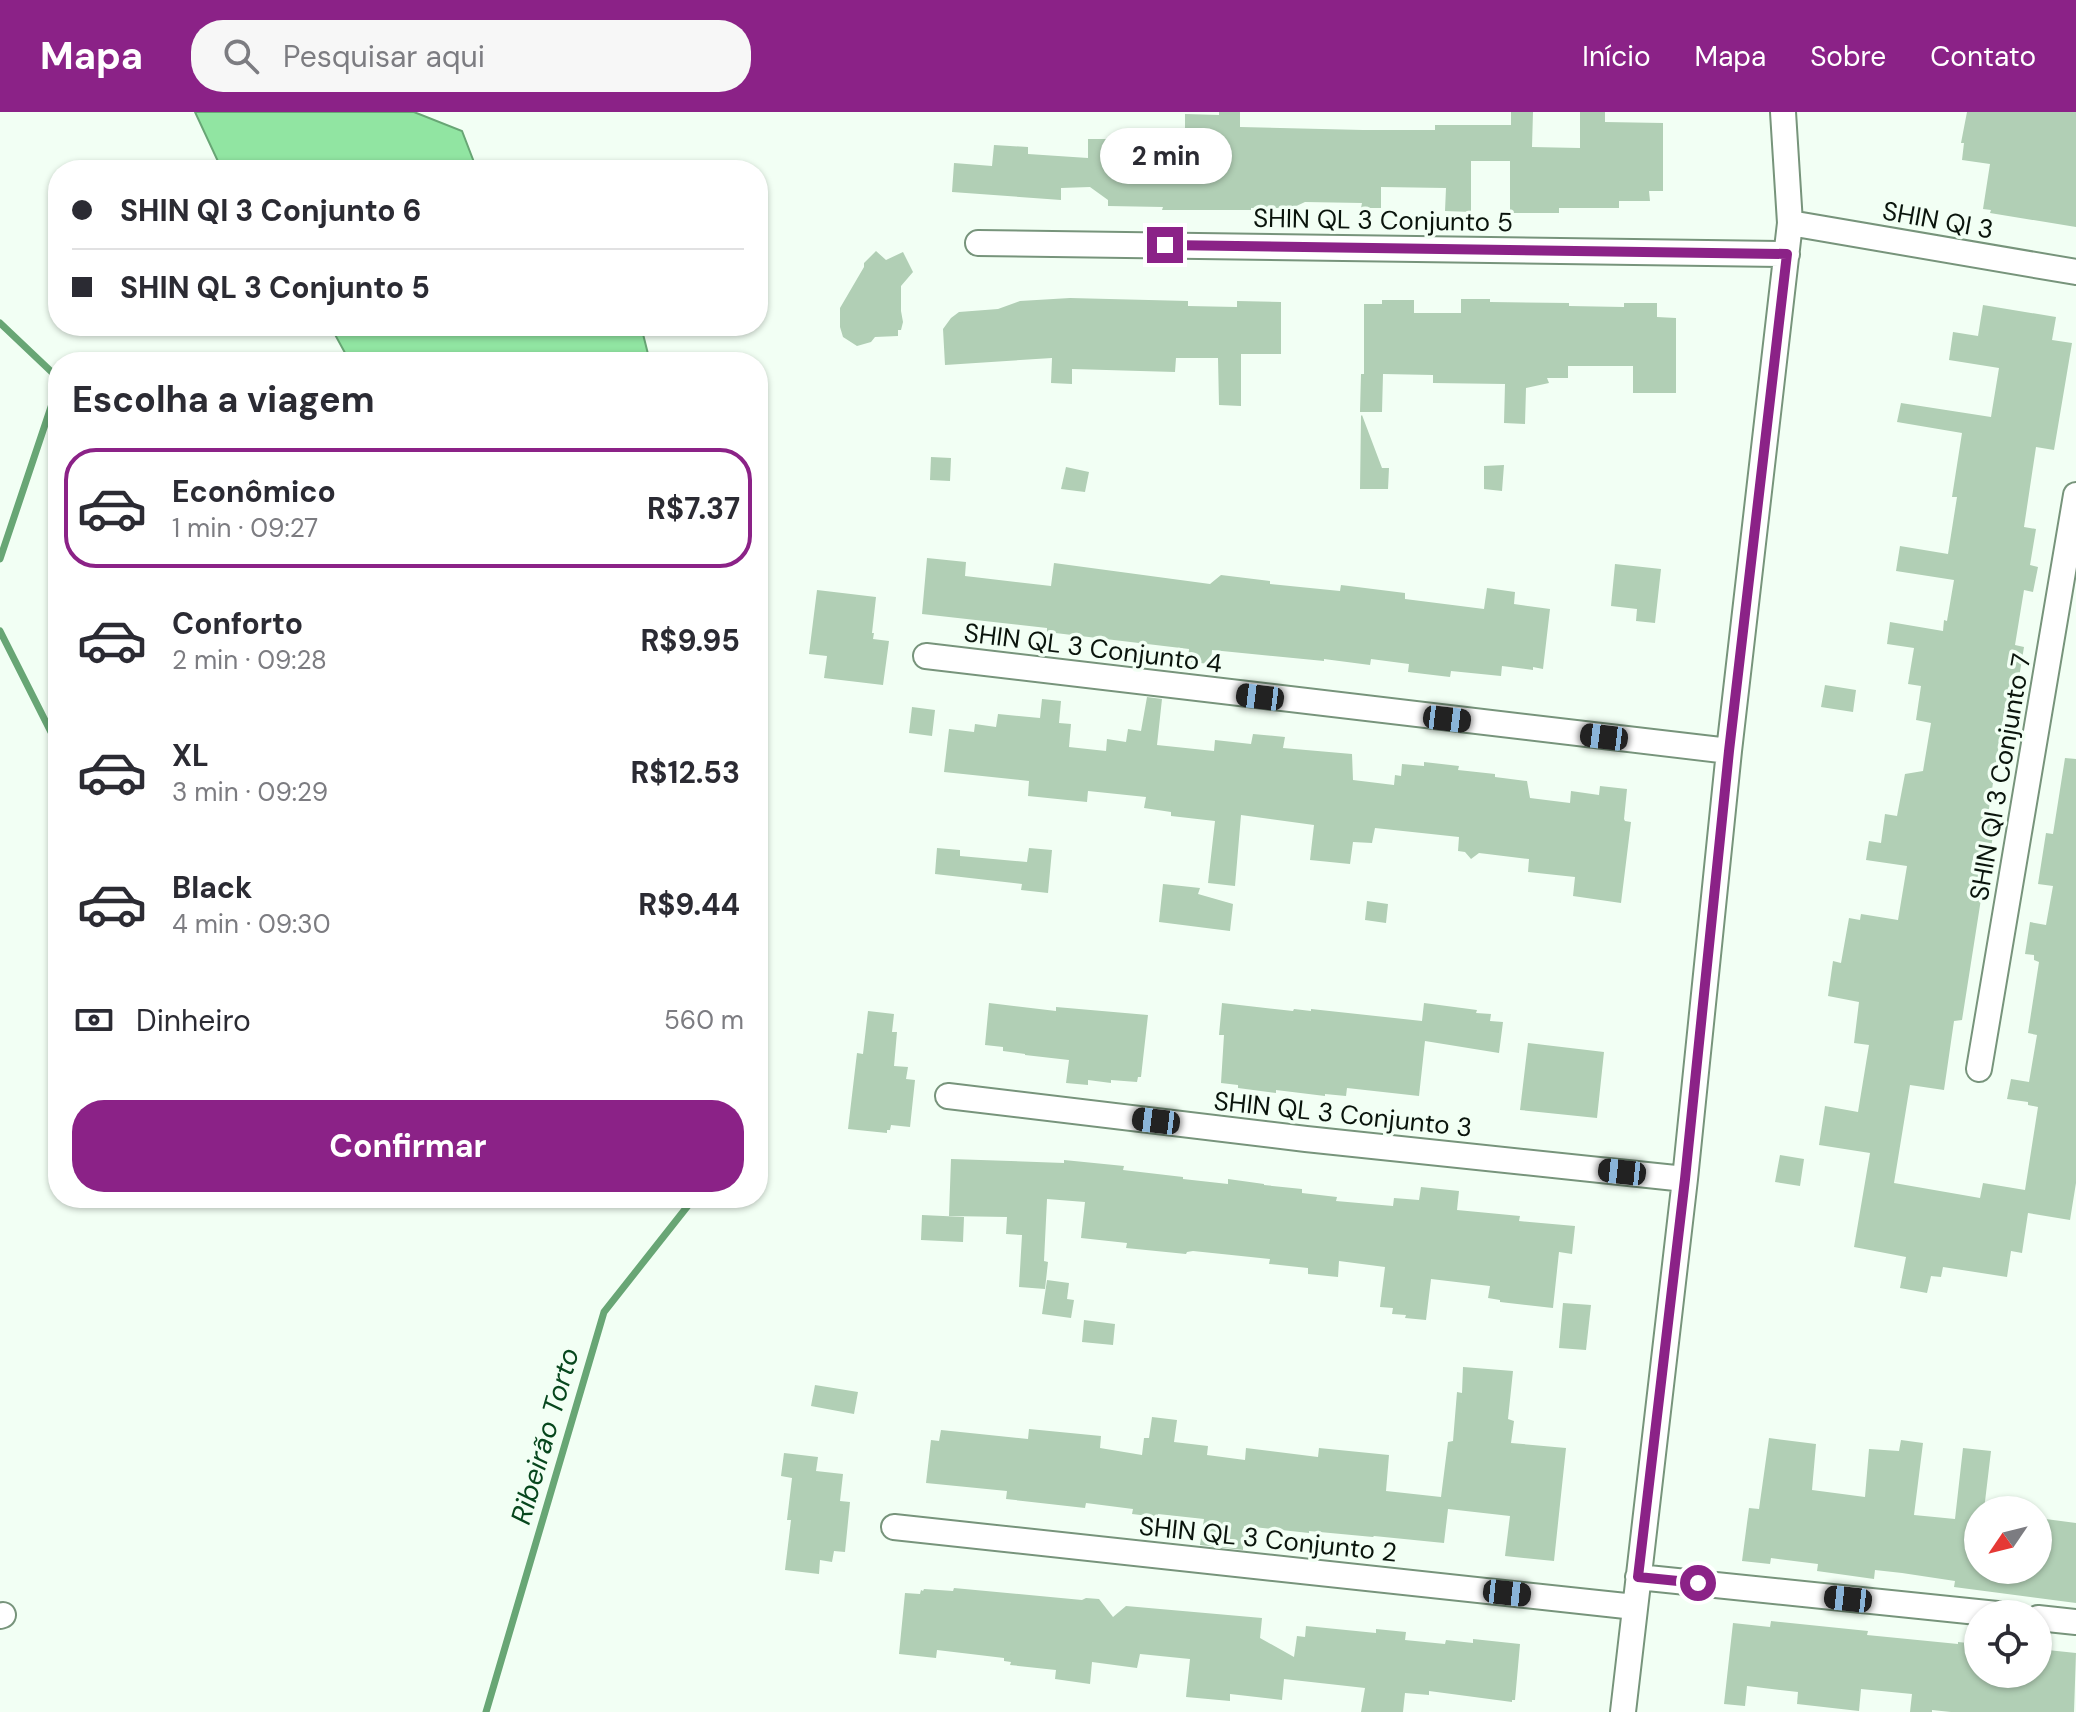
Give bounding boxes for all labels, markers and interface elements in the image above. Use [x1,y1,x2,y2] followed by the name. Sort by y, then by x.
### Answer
[191,20,751,92] search box
[40,31,143,81] text: Mapa
[219,34,263,78] icon: search
[283,37,485,76] text: Pesquisar aqui
[1582,38,1651,75] text: Início
[1695,38,1766,75] text: Mapa
[1810,38,1886,75] text: Sobre
[1930,38,2036,75] text: Contato
[1099,129,1231,185] callout: 2 min
[1132,139,1200,173] text: 2 min
[120,191,422,230] text: SHIN QI 3 Conjunto 6
[1880,194,1996,246] street label: SHIN QI 3
[1253,201,1513,239] street label: SHIN QL 3 Conjunto 5
[1147,227,1183,263] route end
[120,268,430,307] text: SHIN QL 3 Conjunto 5
[72,376,375,423] text: Escolha a viagem
[76,472,148,544] icon: car
[172,472,336,511] text: Econômico
[647,489,740,528] text: R$7.37
[172,511,318,545] text: 1 min · 09:27
[76,604,148,676] icon: car
[172,604,303,643] text: Conforto
[962,615,1224,681] street label: SHIN QL 3 Conjunto 4
[640,621,740,660] text: R$9.95
[172,643,327,677] text: 2 min · 09:28
[1962,651,2038,903] street label: SHIN QI 3 Conjunto 7
[1235,682,1285,712] car
[1422,704,1472,734] car
[1579,722,1629,752] car
[76,736,148,808] icon: car
[172,736,209,775] text: XL
[630,753,740,792] text: R$12.53
[172,775,328,809] text: 3 min · 09:29
[76,868,148,940] icon: car
[172,868,252,907] text: Black
[638,885,740,924] text: R$9.44
[172,907,331,941] text: 4 min · 09:30
[72,998,116,1042] icon: cash
[136,1001,251,1040] text: Dinheiro
[664,1003,744,1037] text: 560 m
[1212,1084,1474,1144] street label: SHIN QL 3 Conjunto 3
[72,1100,744,1192] button: Confirmar
[1131,1106,1181,1136] car
[1597,1158,1647,1186] car
[502,1344,588,1528] water label: Ribeirão Torto
[1964,1496,2052,1584] north arrow
[1964,1496,2052,1688] map controls
[1137,1509,1399,1569] street label: SHIN QL 3 Conjunto 2
[1680,1565,1716,1601] route start
[1482,1579,1532,1607] car
[1823,1585,1873,1613] car
[1964,1600,2052,1688] button: locate

